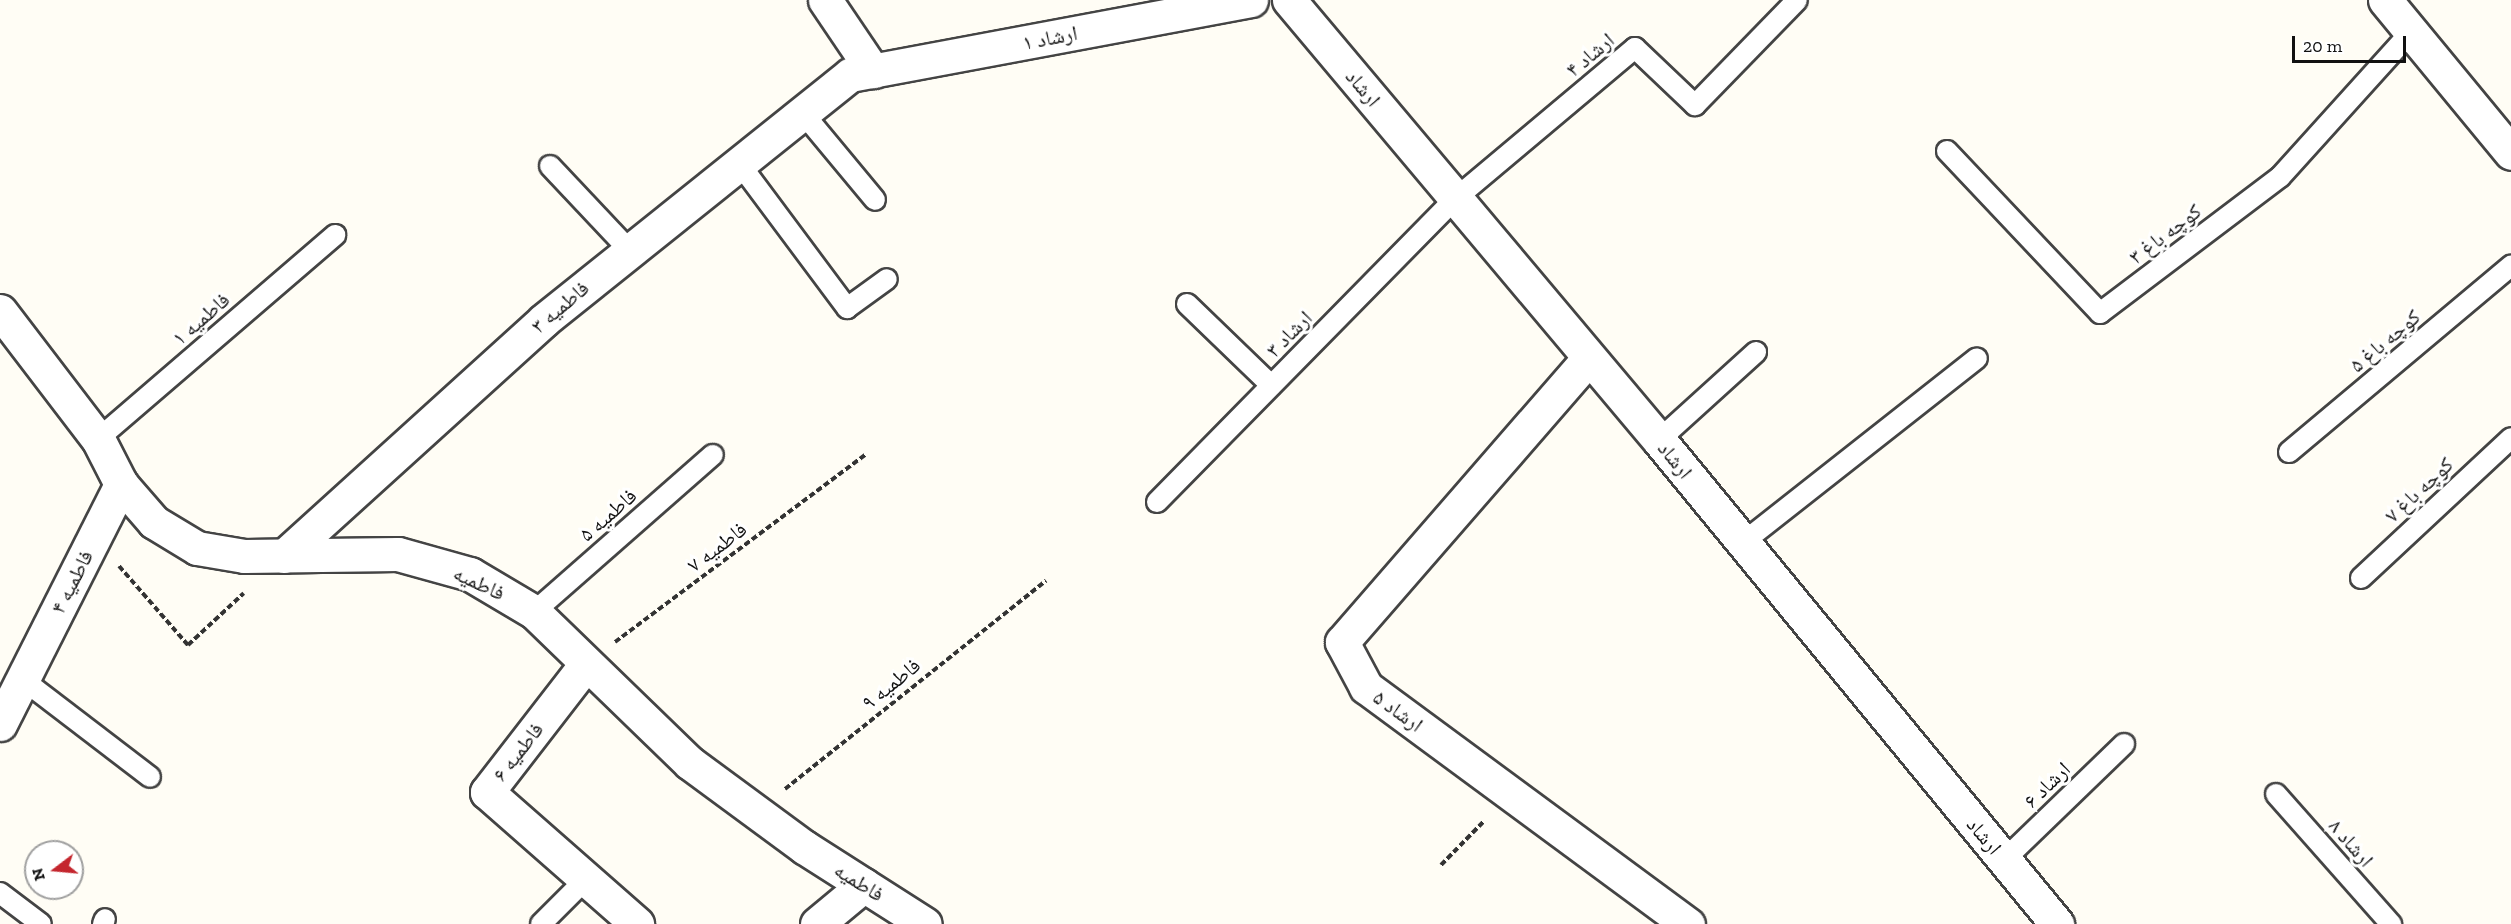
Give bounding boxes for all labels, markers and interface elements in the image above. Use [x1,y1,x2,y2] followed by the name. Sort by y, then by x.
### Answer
[1021,20,1079,56] street label: ارشاد ۱
[2295,24,2409,62] scale bar
[1561,28,1619,82] street label: ارشاد ۴
[2303,35,2342,57] text: 20 m
[1340,64,1386,112] street label: ارشاد
[2124,199,2206,269] street label: کوچه باغ ۳
[526,276,594,338] street label: فاطمیه ۳
[167,287,235,351] street label: فاطمیه ۱
[2345,304,2425,378] street label: کوچه باغ ۵
[1261,306,1317,362] street label: ارشاد ۳
[1652,436,1698,484] street label: ارشاد
[2380,452,2458,528] street label: کوچه باغ ۷
[574,483,642,547] street label: فاطمیه ۵
[682,517,752,577] street label: فاطمیه ۷
[45,546,99,618] street label: فاطمیه ۴
[449,560,509,606] street label: فاطمیه
[857,653,925,715] street label: فاطمیه ۹
[1368,685,1428,737] street label: ارشاد ۵
[487,717,549,787] street label: فاطمیه ۶
[2018,757,2076,813] street label: ارشاد ۶
[1961,812,2007,860] street label: ارشاد
[2323,814,2379,872] street label: ارشاد ۸
[24,840,84,900] north arrow
[830,857,888,907] street label: فاطمیه
[27,866,49,883] text: N

